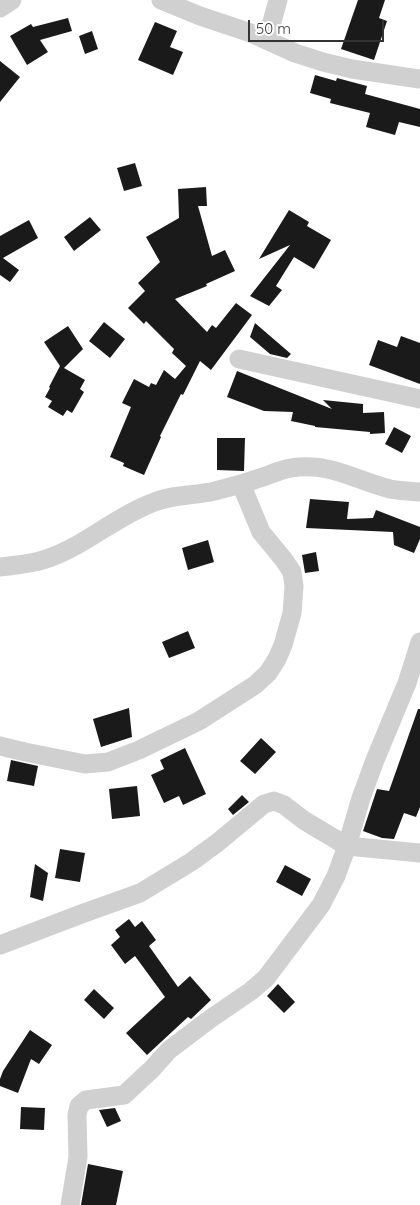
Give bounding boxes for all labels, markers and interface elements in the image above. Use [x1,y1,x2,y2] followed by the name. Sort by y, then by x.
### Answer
[250,10,386,42] scale bar
[256,19,291,38] text: 50 m

